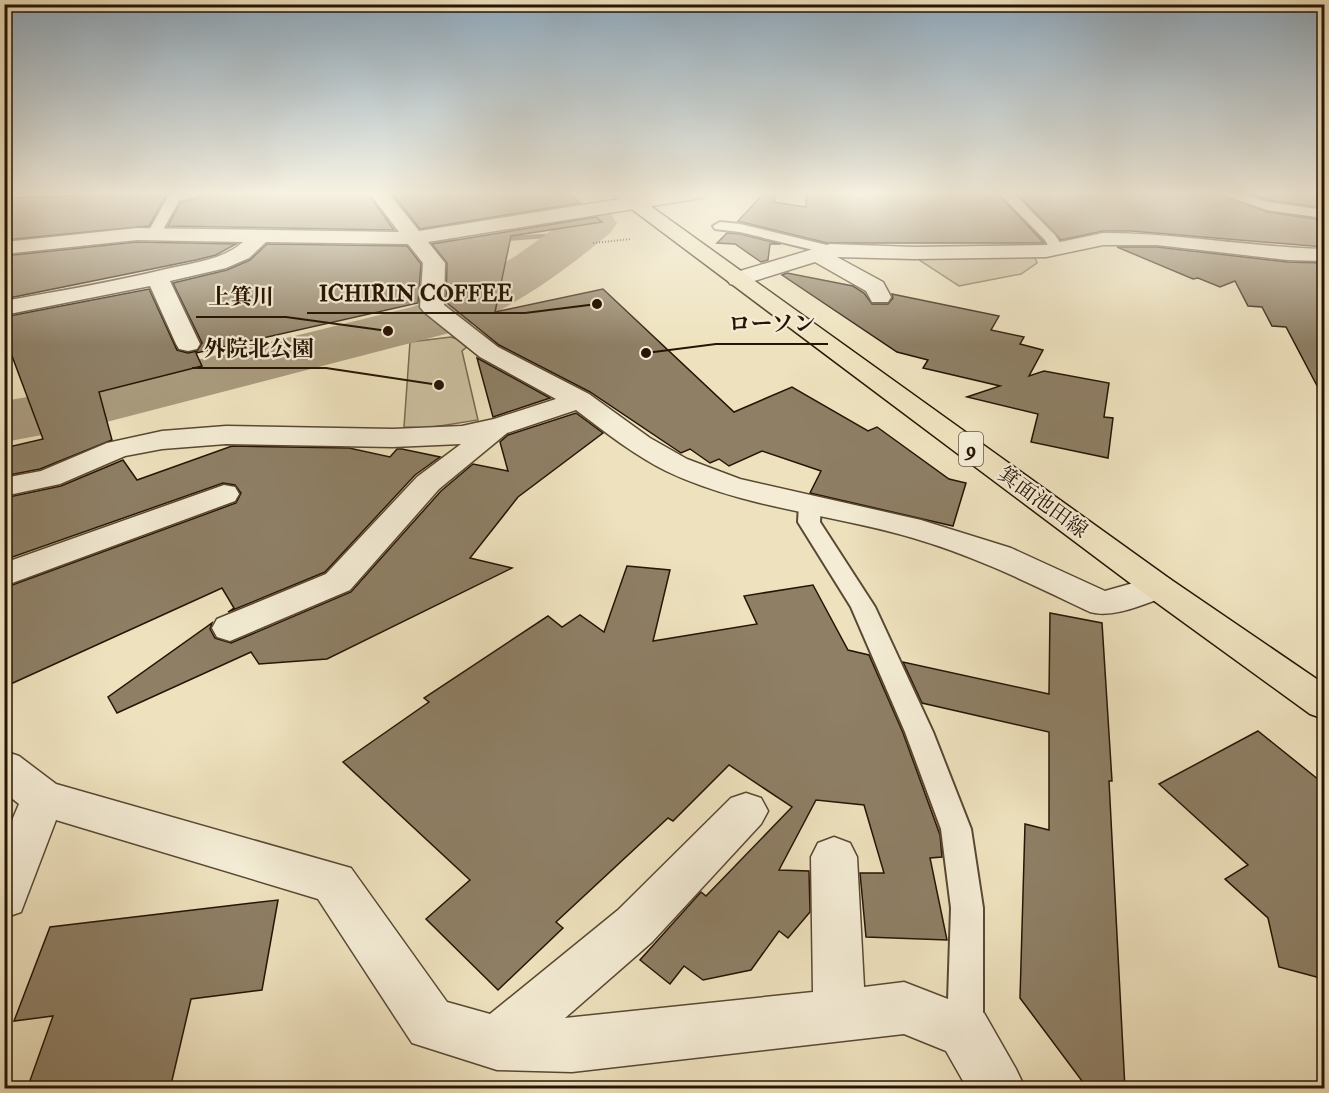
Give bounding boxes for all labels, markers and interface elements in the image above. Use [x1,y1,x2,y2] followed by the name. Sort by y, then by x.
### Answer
[307,273,525,313] callout: ICHIRIN COFFEE
[196,277,286,317] callout: 上箕川
[319,280,513,308] text: ICHIRIN COFFEE
[208,283,274,311] text: 上箕川
[716,304,828,344] callout: ローソン
[728,310,816,338] text: ローソン
[192,328,326,368] callout: 外院北公園
[204,335,314,363] text: 外院北公園
[959,432,983,466] road number: 9
[992,461,1093,544] street label: 箕面池田線

